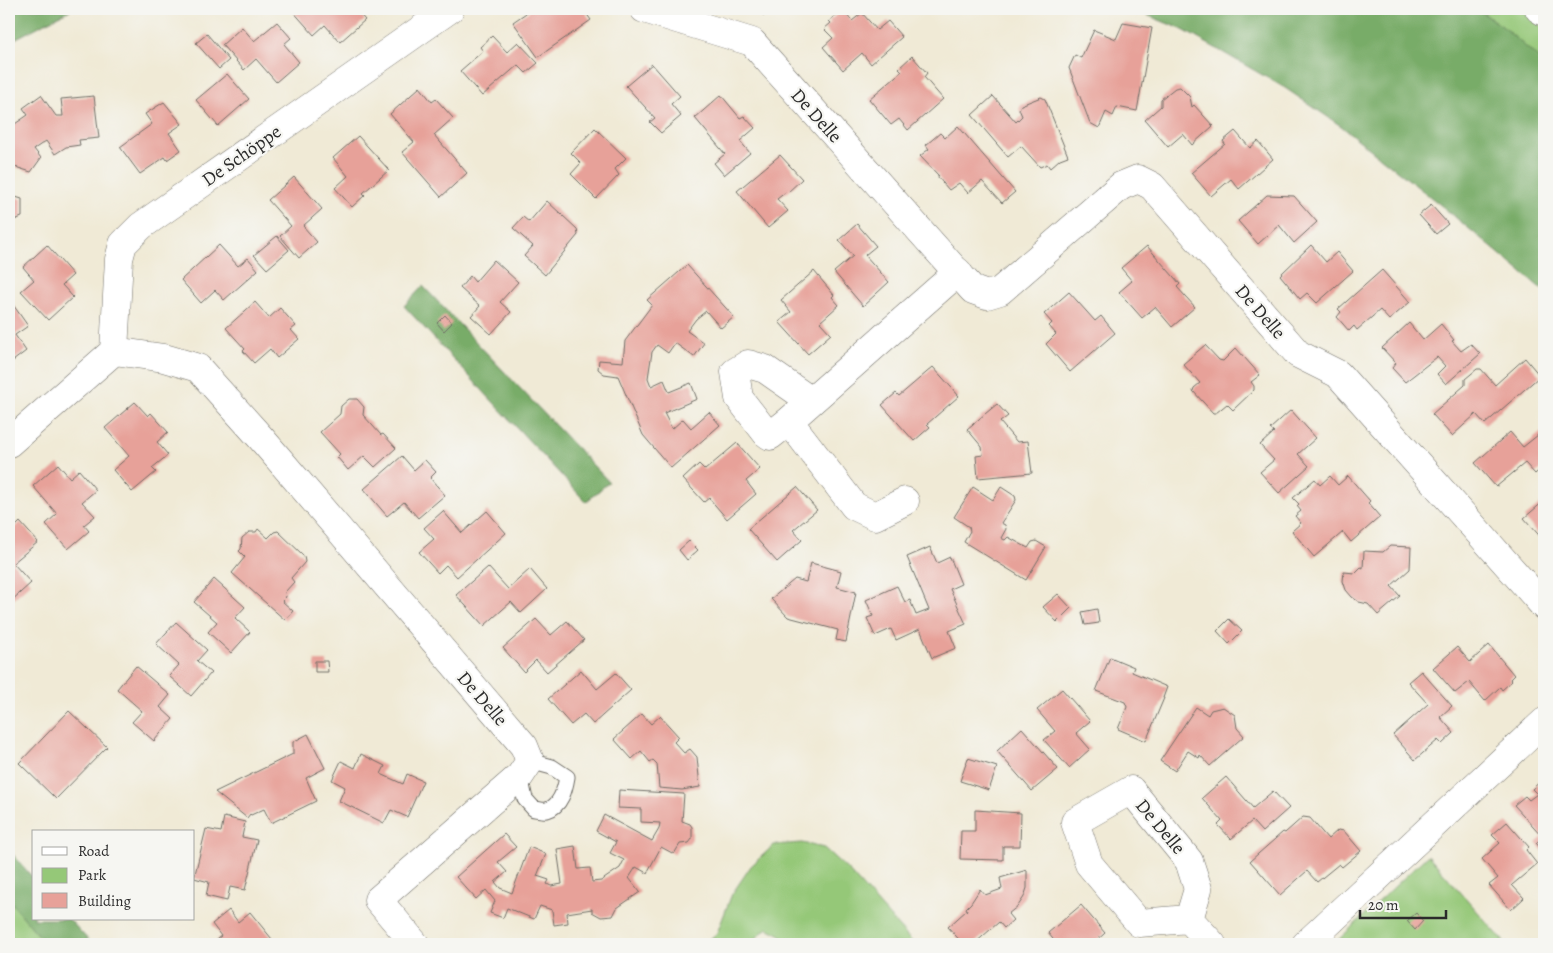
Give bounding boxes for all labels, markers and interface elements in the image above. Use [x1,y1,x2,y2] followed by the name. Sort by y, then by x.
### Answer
[785,83,848,149] street label: De Delle
[197,119,287,193] street label: De Schöppe
[1229,278,1291,345] street label: De Delle
[451,665,513,732] street label: De Delle
[1129,793,1191,860] street label: De Delle
[32,830,195,920] legend
[78,841,110,861] text: Road
[78,865,107,885] text: Park
[1360,888,1447,920] scale bar
[78,891,131,911] text: Building
[1368,895,1399,915] text: 20 m

